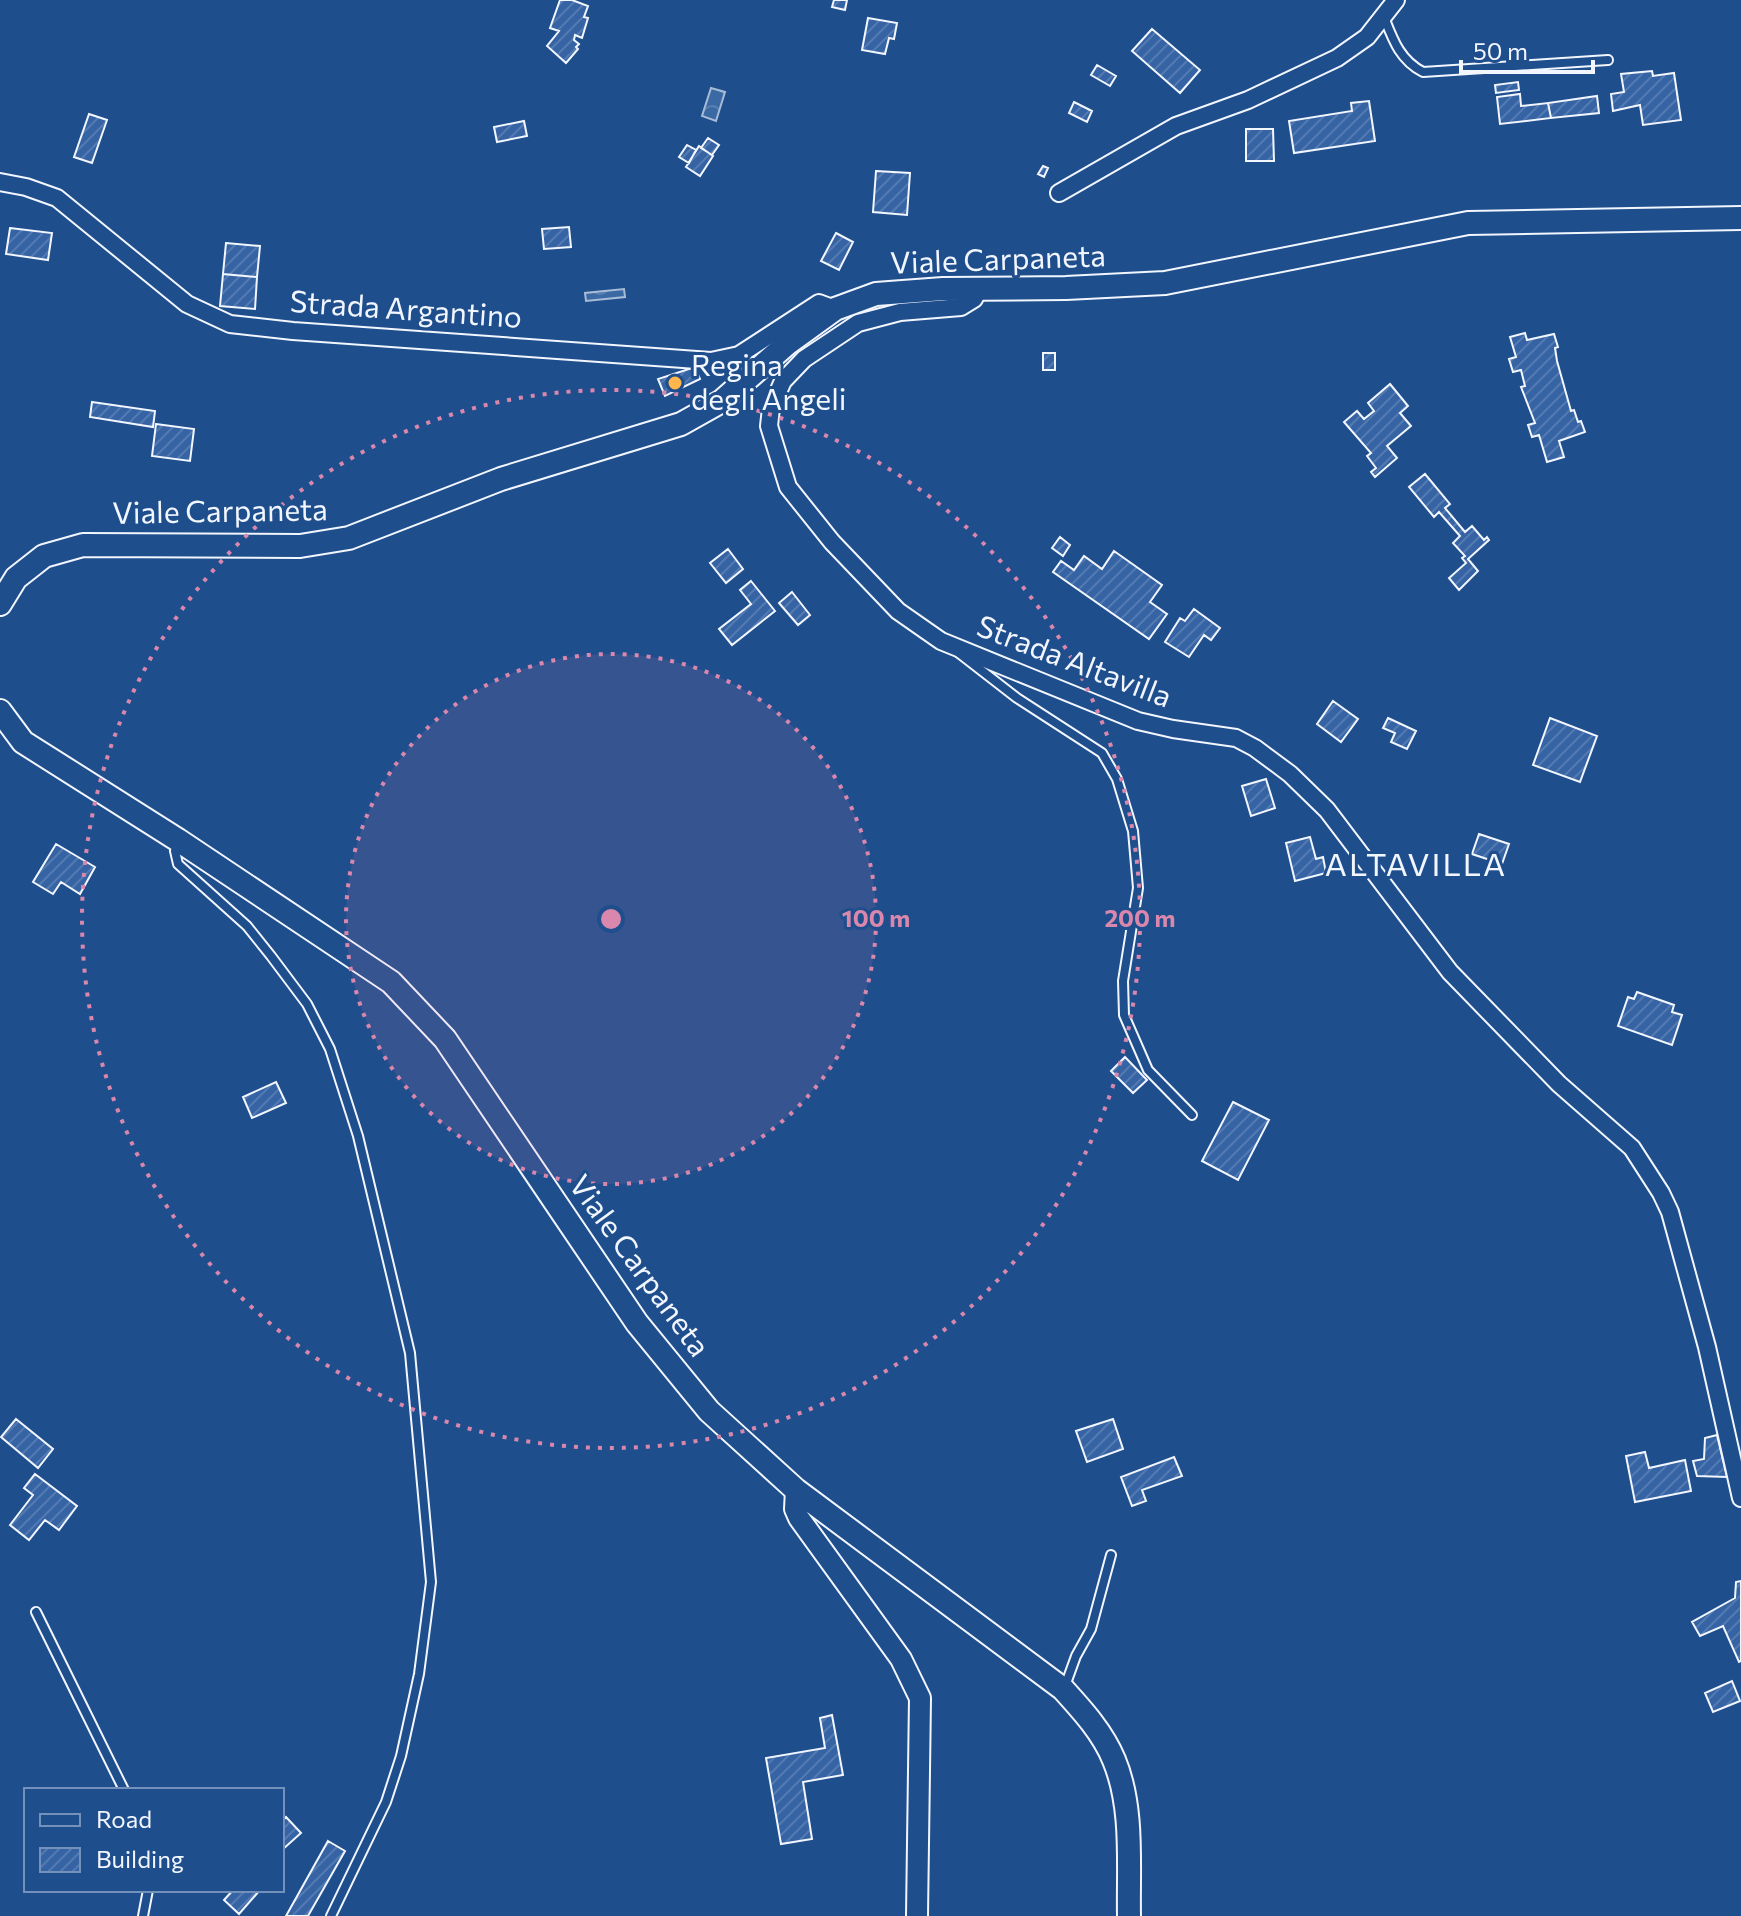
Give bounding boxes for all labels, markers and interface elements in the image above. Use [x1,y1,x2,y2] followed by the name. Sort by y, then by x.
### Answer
[1461,24,1593,74] scale bar
[1473,36,1528,65] text: 50 m
[890,235,1106,280] street label: Viale Carpaneta
[289,281,523,334] street label: Strada Argantino
[691,345,847,416] place label: Regina degli Angeli
[666,374,684,392] marker: Regina degli Angeli
[112,489,328,530] street label: Viale Carpaneta
[972,606,1178,714] street label: Strada Altavilla
[1325,843,1507,883] district label: ALTAVILLA
[842,903,910,932] text: 100 m
[1105,903,1175,932] text: 200 m
[597,905,625,933] centre of rings
[563,1166,719,1363] street label: Viale Carpaneta
[24,1788,284,1892] legend
[96,1804,152,1833] text: Road
[96,1844,184,1873] text: Building

